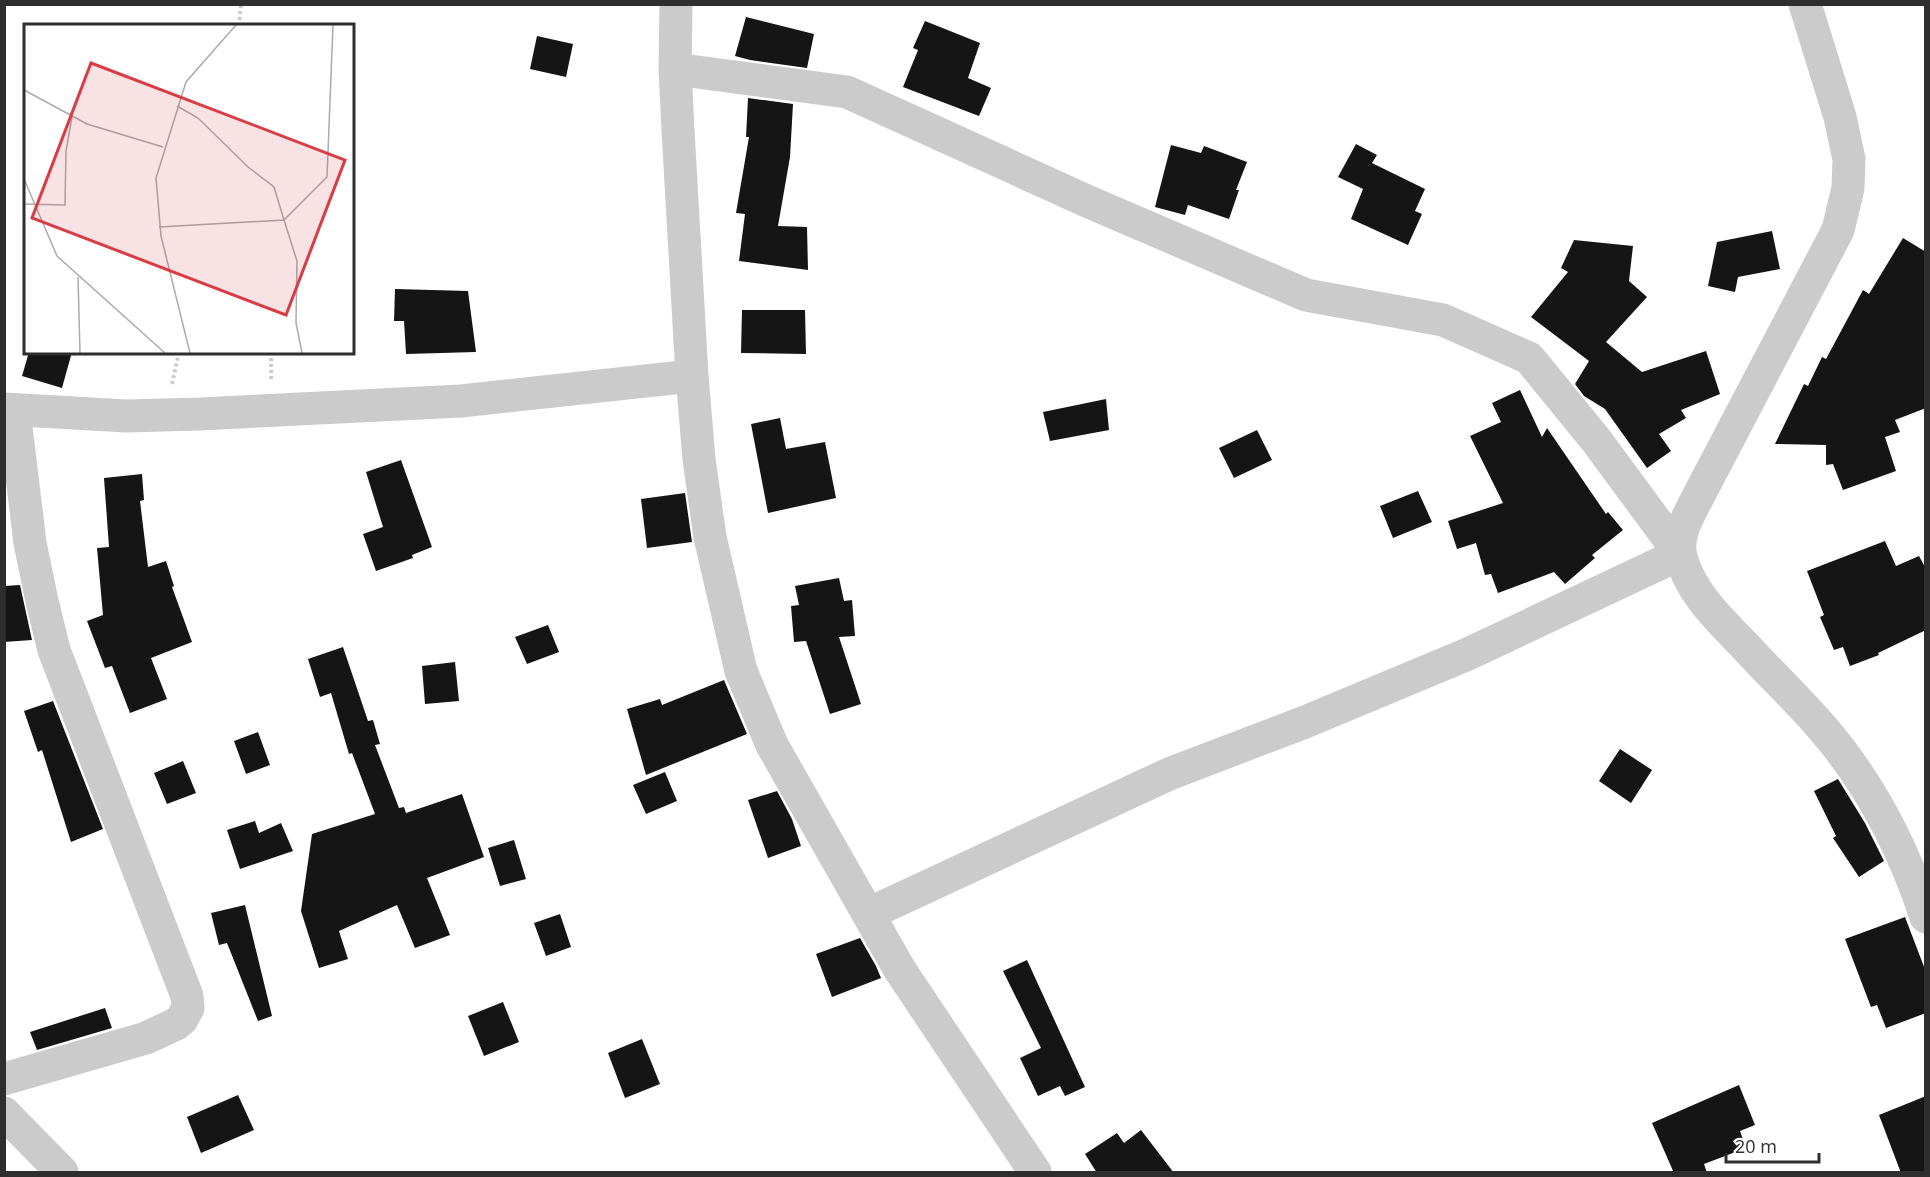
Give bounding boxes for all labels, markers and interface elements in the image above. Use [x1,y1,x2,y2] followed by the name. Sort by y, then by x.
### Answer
[24,24,354,354] inset map
[1726,1126,1819,1164] scale bar
[1735,1134,1777,1158] text: 20 m

